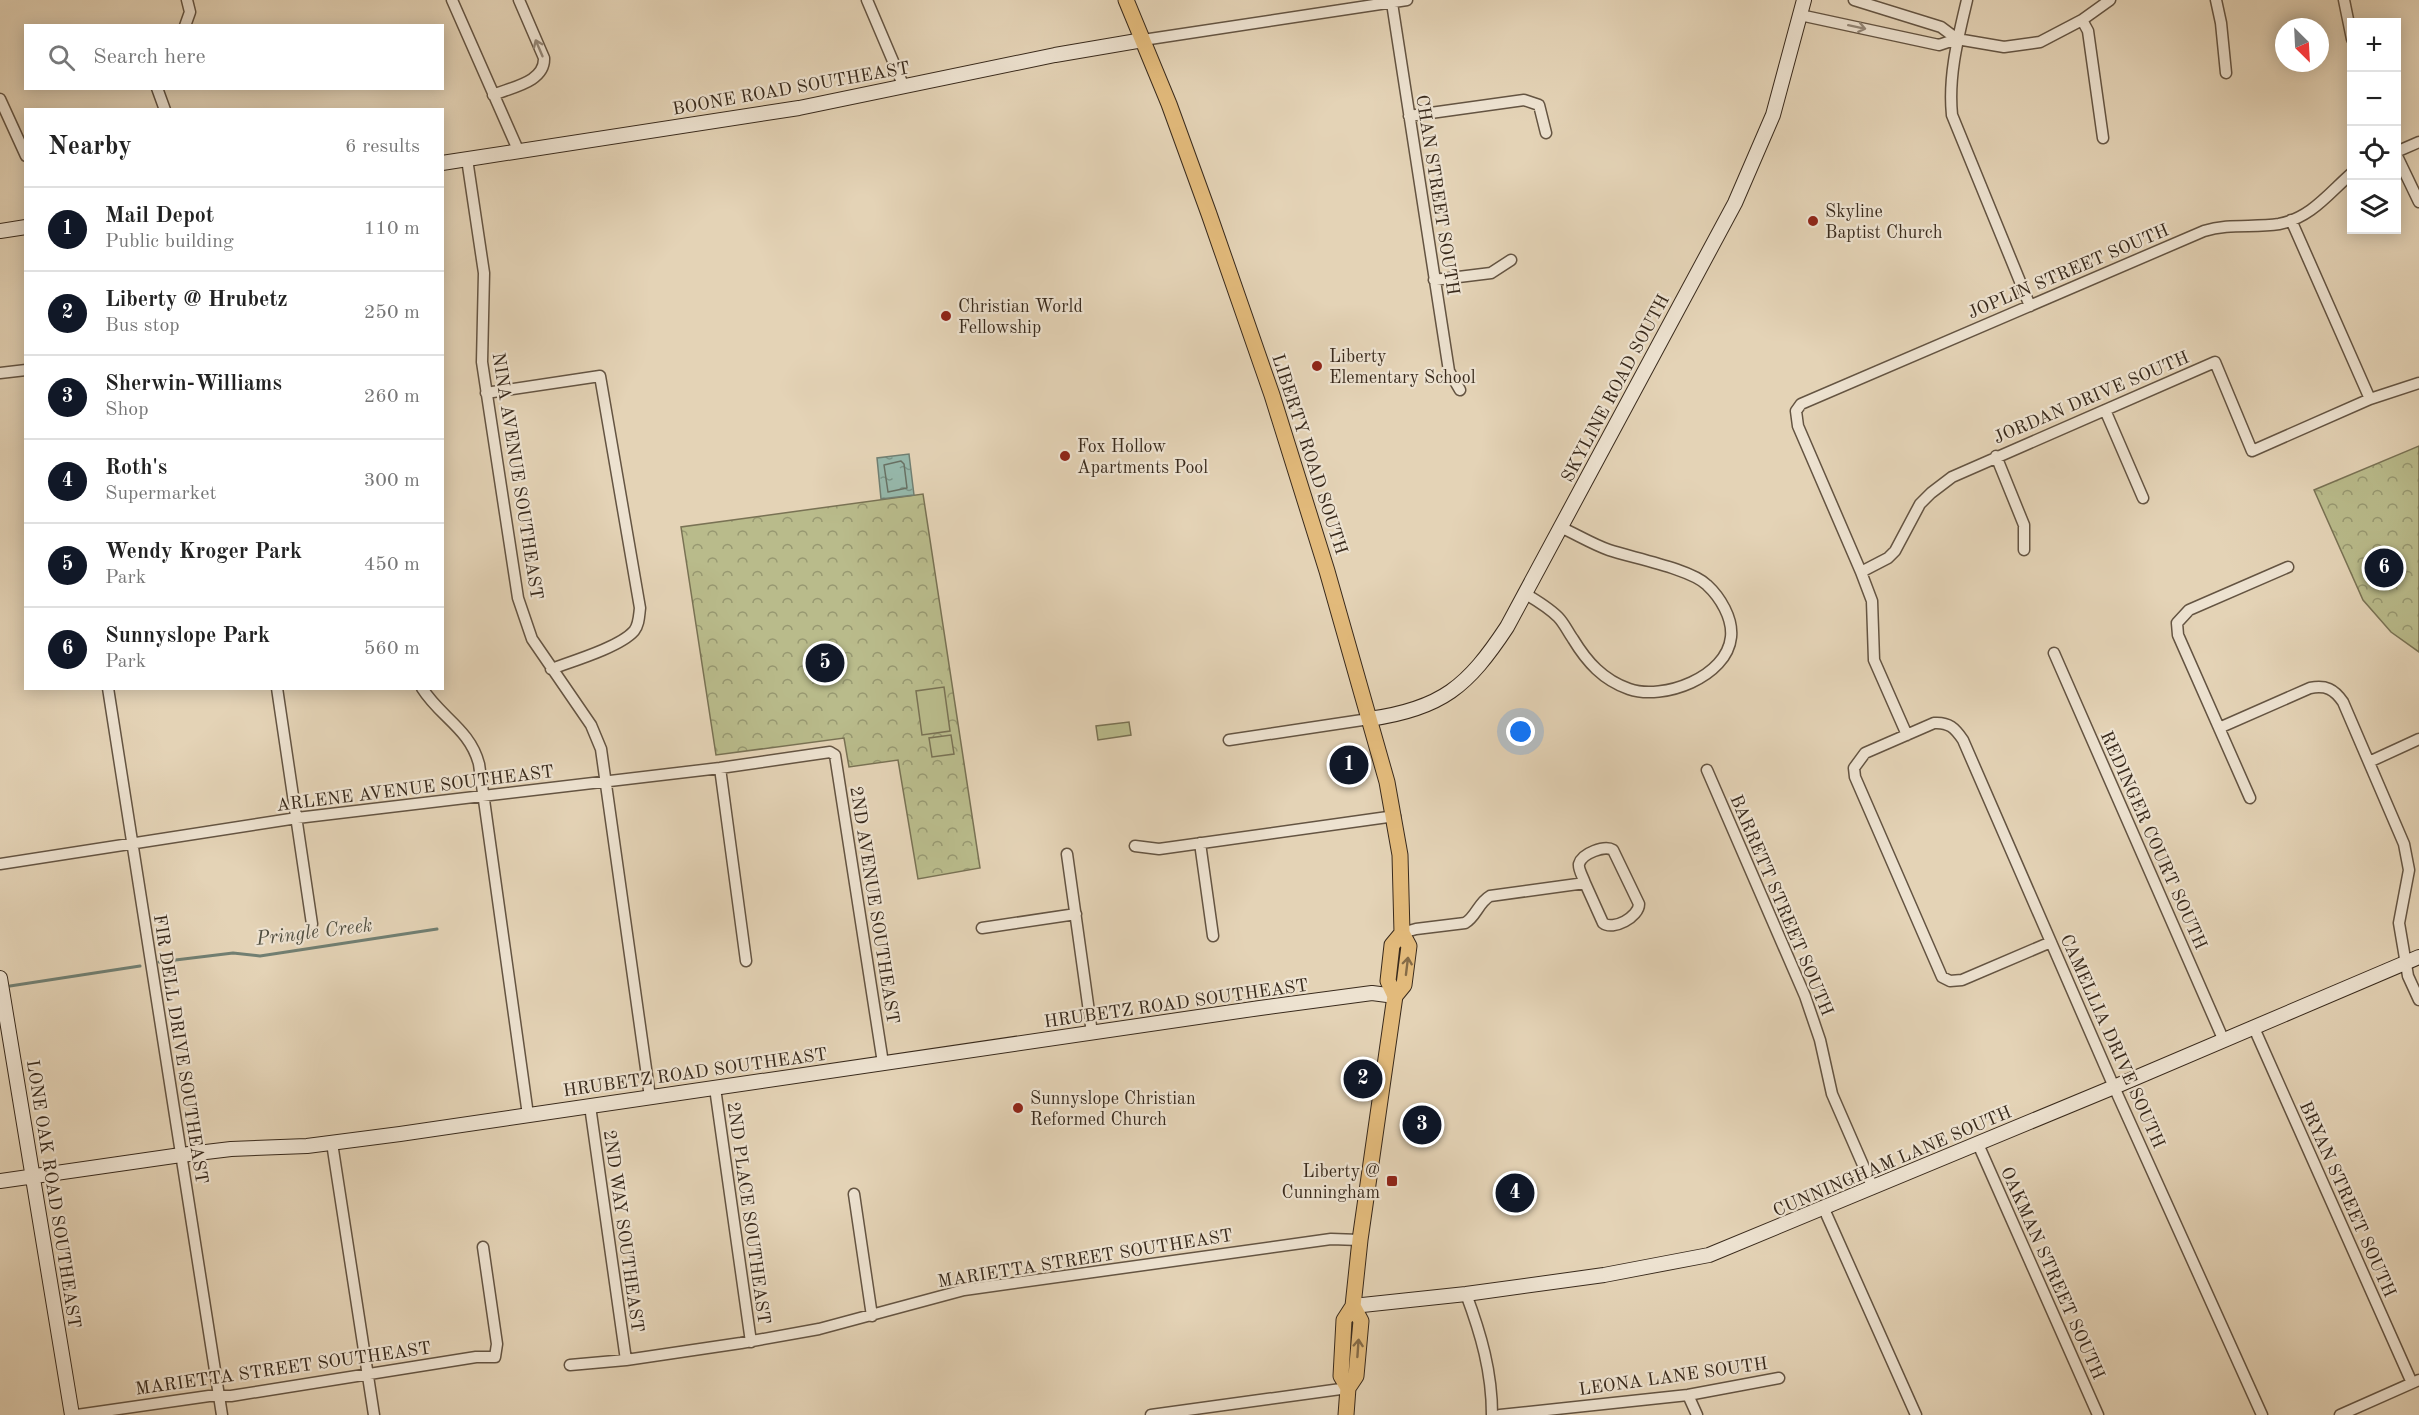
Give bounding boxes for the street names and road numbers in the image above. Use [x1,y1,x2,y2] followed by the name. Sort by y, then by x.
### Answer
[671,59,911,119] street label: BOONE ROAD SOUTHEAST
[1412,94,1462,297] street label: CHAN STREET SOUTH
[1965,221,2172,323] street label: JOPLIN STREET SOUTH
[1559,292,1673,485] street label: SKYLINE ROAD SOUTH
[1991,349,2192,447] street label: JORDAN DRIVE SOUTH
[489,351,545,601] street label: NINA AVENUE SOUTHEAST
[1268,352,1350,557] street label: LIBERTY ROAD SOUTH
[2097,729,2209,952] street label: REDINGER COURT SOUTH
[275,763,555,815] street label: ARLENE AVENUE SOUTHEAST
[846,785,902,1025] street label: 2ND AVENUE SOUTHEAST
[1726,792,1836,1019] street label: BARRETT STREET SOUTH
[150,913,210,1185] street label: FIR DELL DRIVE SOUTHEAST
[2057,932,2168,1151] street label: CAMELLIA DRIVE SOUTH
[1043,977,1309,1031] street label: HRUBETZ ROAD SOUTHEAST
[562,1046,828,1100] street label: HRUBETZ ROAD SOUTHEAST
[23,1059,83,1330] street label: LONE OAK ROAD SOUTHEAST
[2296,1099,2398,1300] street label: BRYAN STREET SOUTH
[723,1101,773,1326] street label: 2ND PLACE SOUTHEAST
[1770,1103,2014,1220] street label: CUNNINGHAM LANE SOUTH
[600,1129,646,1334] street label: 2ND WAY SOUTHEAST
[1997,1164,2107,1382] street label: OAKMAN STREET SOUTH
[936,1227,1234,1291] street label: MARIETTA STREET SOUTHEAST
[134,1339,432,1399] street label: MARIETTA STREET SOUTHEAST
[1578,1355,1769,1399] street label: LEONA LANE SOUTH

